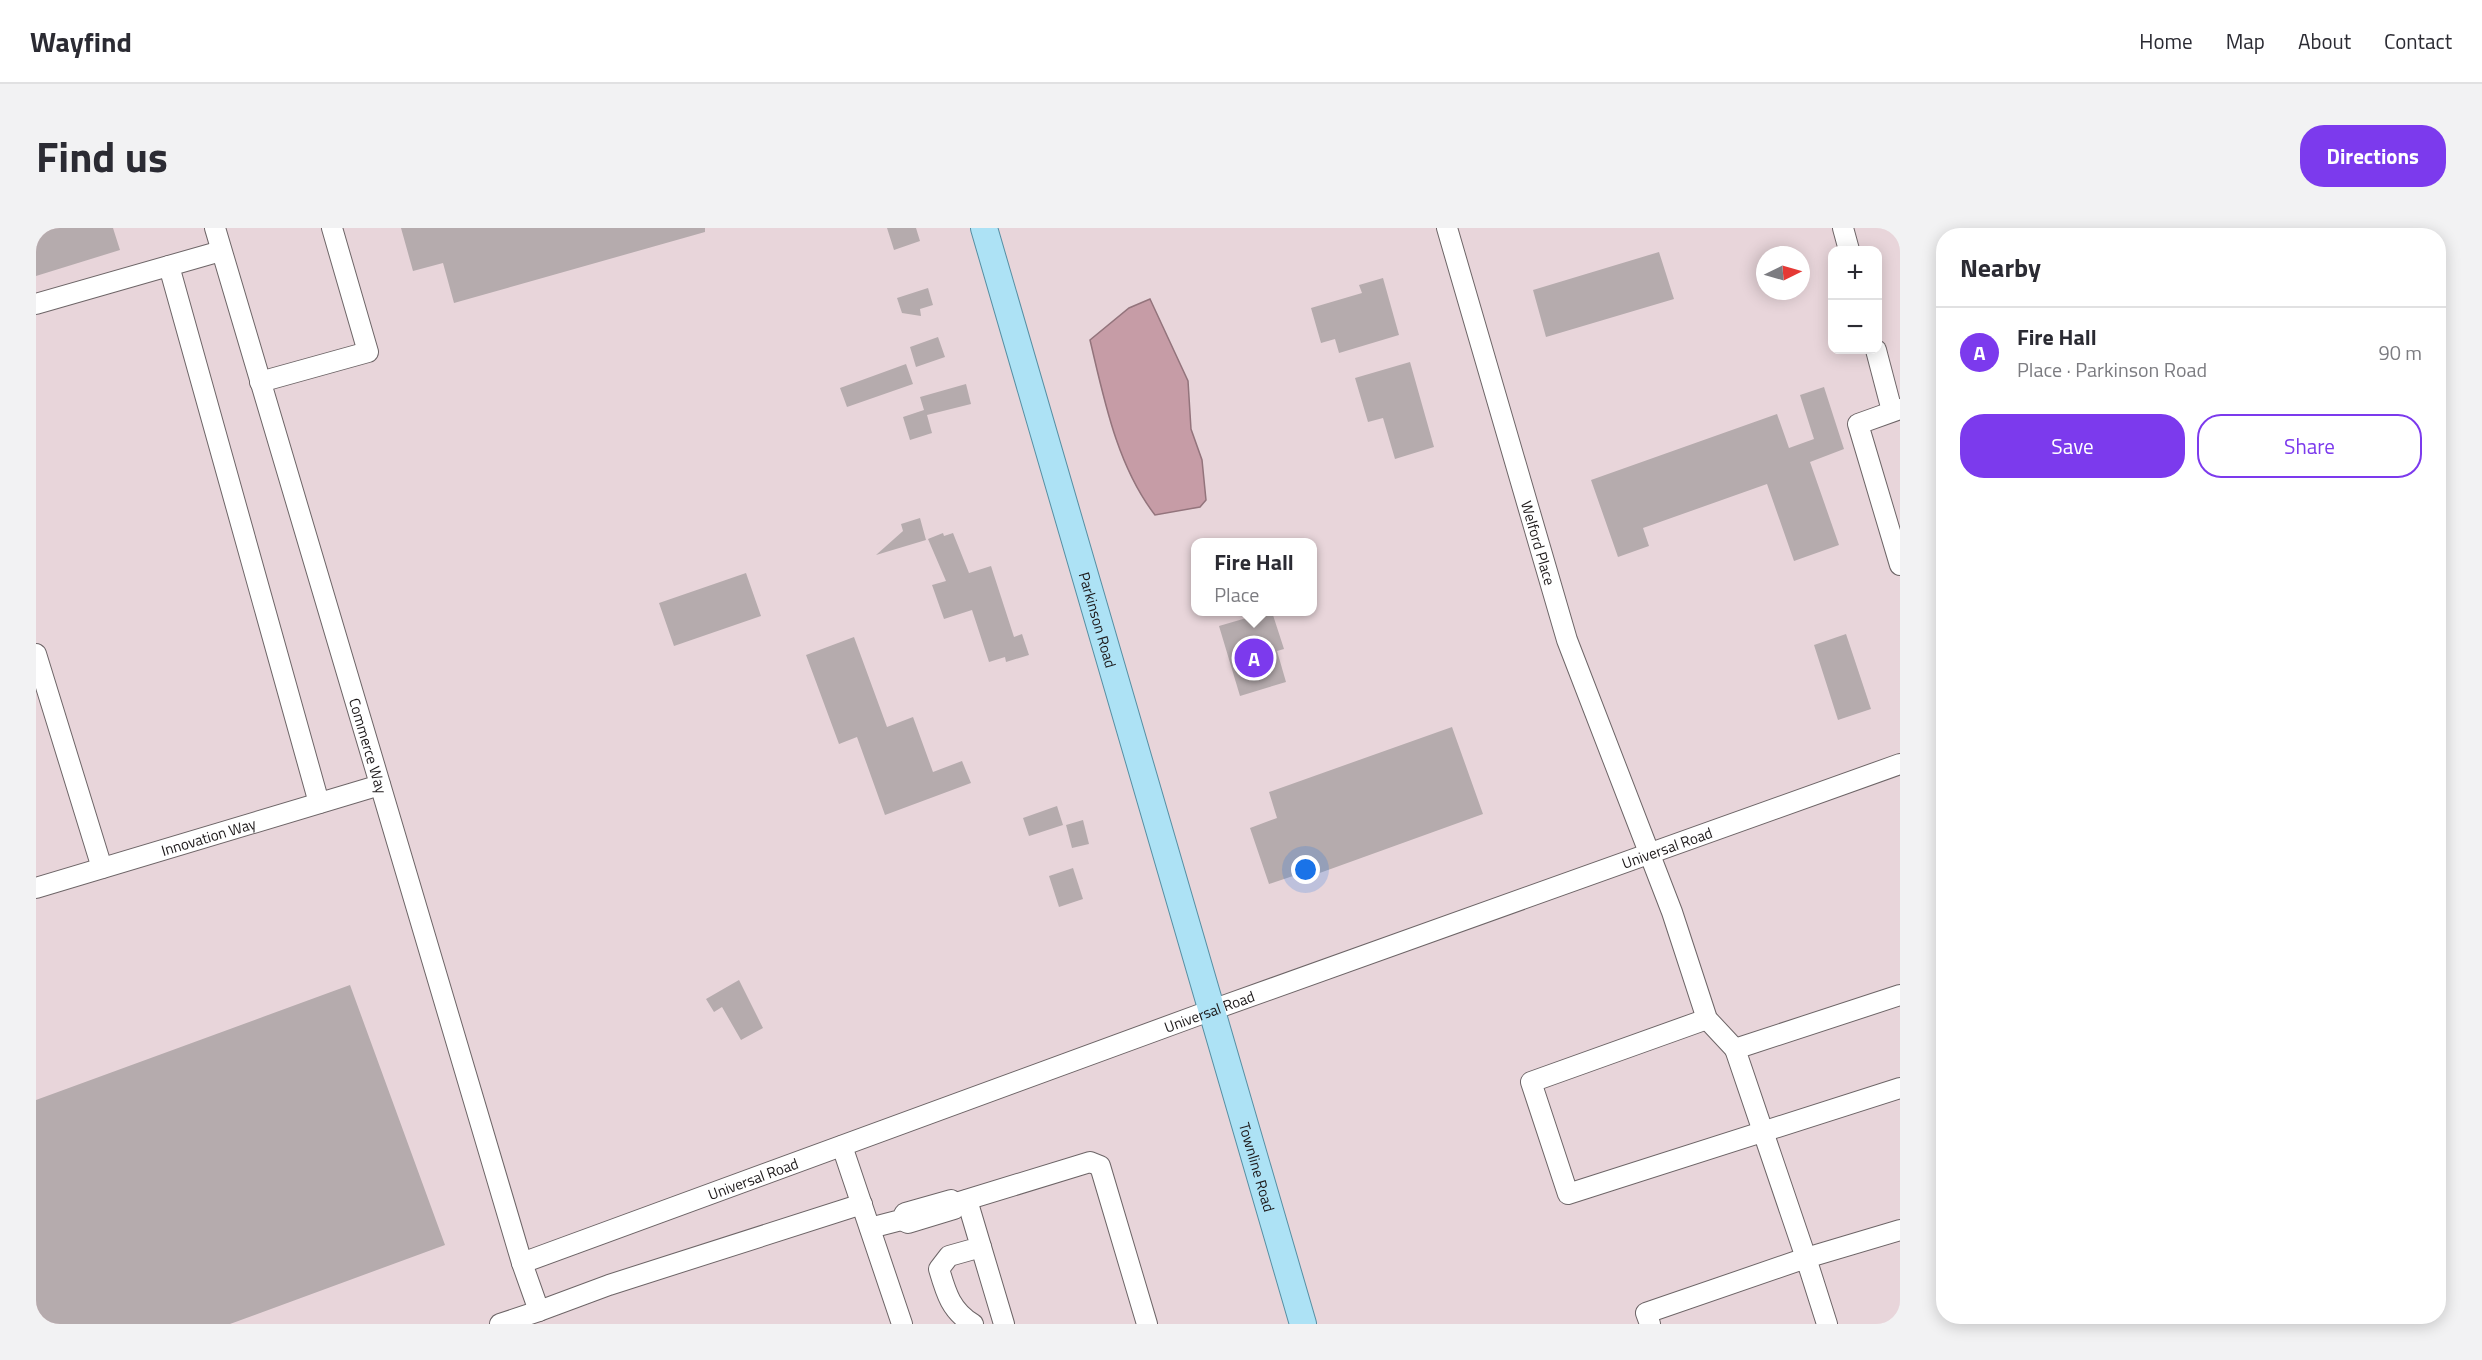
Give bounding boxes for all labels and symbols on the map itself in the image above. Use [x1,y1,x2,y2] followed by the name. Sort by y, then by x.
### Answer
[1756,246,1810,300] north arrow
[1516,498,1562,588] street label: Welford Place
[1073,569,1123,670] street label: Parkinson Road
[1234,636,1274,680] pin: A
[343,695,394,796] street label: Commerce Way
[158,811,259,861] street label: Innovation Way
[1618,821,1715,874] street label: Universal Road
[1291,855,1320,884] your location
[1161,984,1258,1038] street label: Universal Road
[1233,1120,1281,1214] street label: Townline Road
[705,1151,801,1205] street label: Universal Road

